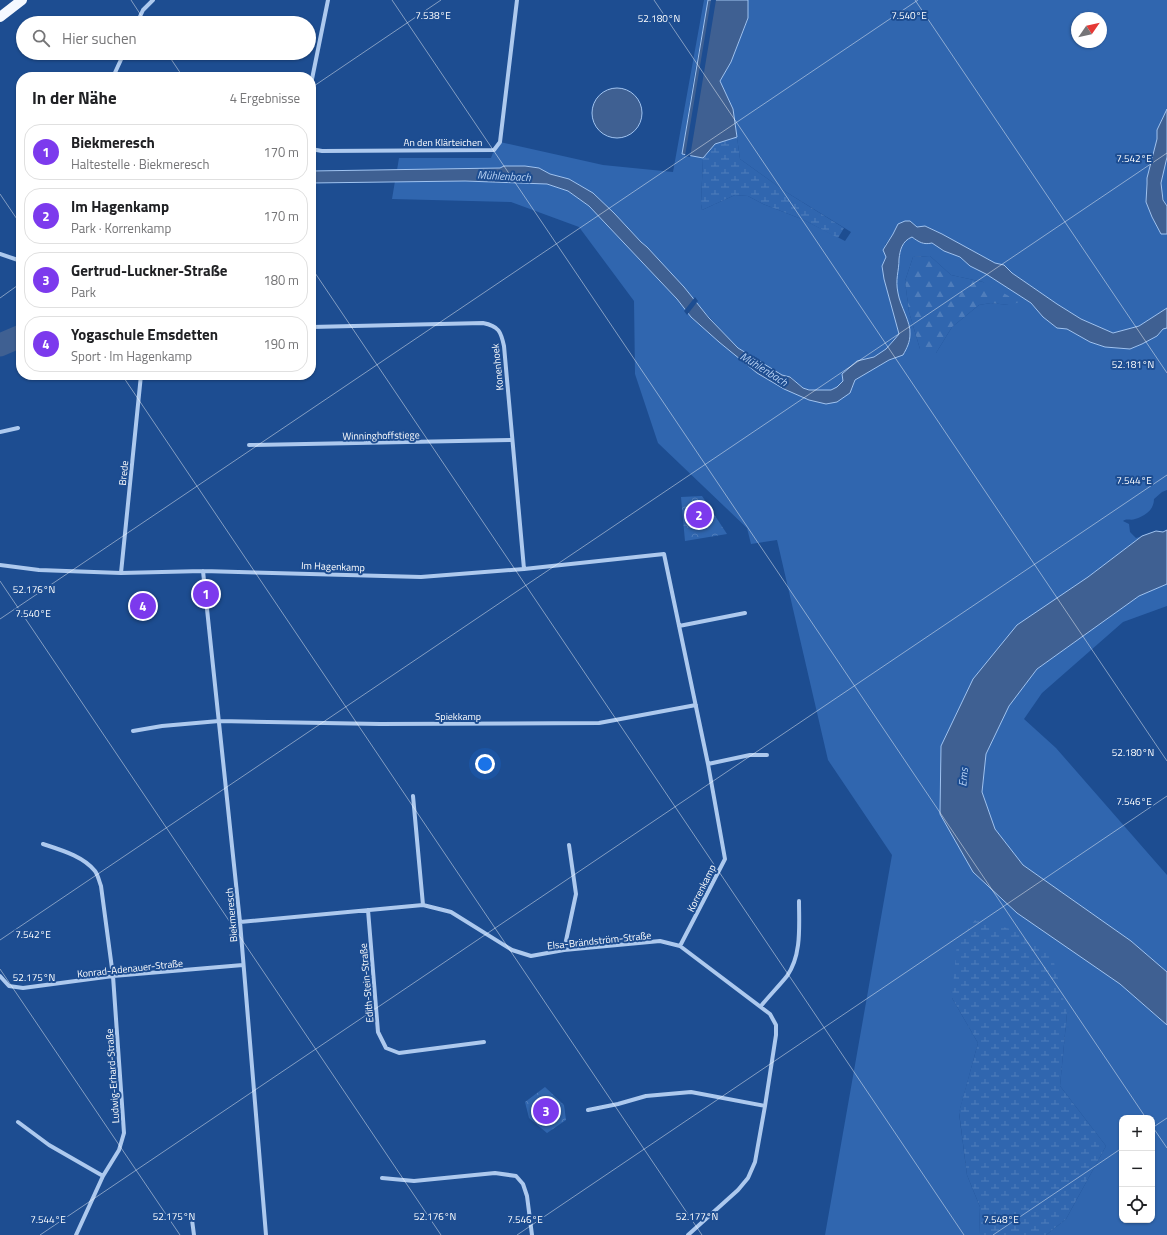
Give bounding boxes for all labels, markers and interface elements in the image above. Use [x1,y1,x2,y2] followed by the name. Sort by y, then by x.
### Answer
[415,8,451,23] text: 7.538°E
[891,8,927,23] text: 7.540°E
[638,11,680,26] text: 52.180°N
[1071,12,1107,48] north arrow
[16,16,316,60] search box
[30,27,52,49] icon: search
[62,27,137,50] text: Hier suchen
[32,85,117,111] text: In der Nähe
[230,88,300,108] text: 4 Ergebnisse
[71,131,155,154] text: Biekmeresch
[404,135,482,150] street label: An den Klärteichen
[42,142,50,162] text: 1
[263,142,299,162] text: 170 m
[1116,151,1152,166] text: 7.542°E
[71,154,209,174] text: Haltestelle · Biekmeresch
[477,167,532,185] water label: Mühlenbach
[71,195,169,218] text: Im Hagenkamp
[42,206,50,226] text: 2
[263,206,299,226] text: 170 m
[71,218,171,238] text: Park · Korrenkamp
[71,259,227,282] text: Gertrud-Luckner-Straße
[42,270,50,290] text: 3
[263,270,299,290] text: 180 m
[71,282,96,302] text: Park
[71,323,218,346] text: Yogaschule Emsdetten
[42,334,50,354] text: 4
[263,334,299,354] text: 190 m
[488,343,507,391] street label: Konenhoek
[71,346,192,366] text: Sport · Im Hagenkamp
[737,348,791,390] water label: Mühlenbach
[1112,357,1154,372] text: 52.181°N
[342,427,420,444] street label: Winninghoffstiege
[115,460,132,486] street label: Brede
[1116,473,1152,488] text: 7.544°E
[686,500,712,530] pin: 2
[301,558,365,575] street label: Im Hagenkamp
[193,579,219,609] pin: 1
[13,582,55,597] text: 52.176°N
[130,591,156,621] pin: 4
[15,606,51,621] text: 7.540°E
[435,709,481,724] street label: Spiekkamp
[1112,745,1154,760] text: 52.180°N
[475,754,495,774] your location
[954,766,972,787] water label: Ems
[1116,794,1152,809] text: 7.546°E
[683,862,720,915] street label: Korrenkamp
[222,887,241,943] street label: Biekmeresch
[15,927,51,942] text: 7.542°E
[546,928,652,953] street label: Elsa-Brändström-Straße
[356,943,377,1023] street label: Edith-Stein-Straße
[76,955,184,982] street label: Konrad-Adenauer-Straße
[13,970,55,985] text: 52.175°N
[102,1028,123,1124] street label: Ludwig-Erhard-Straße
[533,1096,559,1126] pin: 3
[1119,1115,1155,1223] map controls
[1119,1115,1155,1151] button: +
[1119,1151,1155,1187] button: −
[1119,1187,1155,1223] button: locate
[153,1209,195,1224] text: 52.175°N
[414,1209,456,1224] text: 52.176°N
[676,1209,718,1224] text: 52.177°N
[30,1212,66,1227] text: 7.544°E
[507,1212,543,1227] text: 7.546°E
[983,1212,1019,1227] text: 7.548°E

